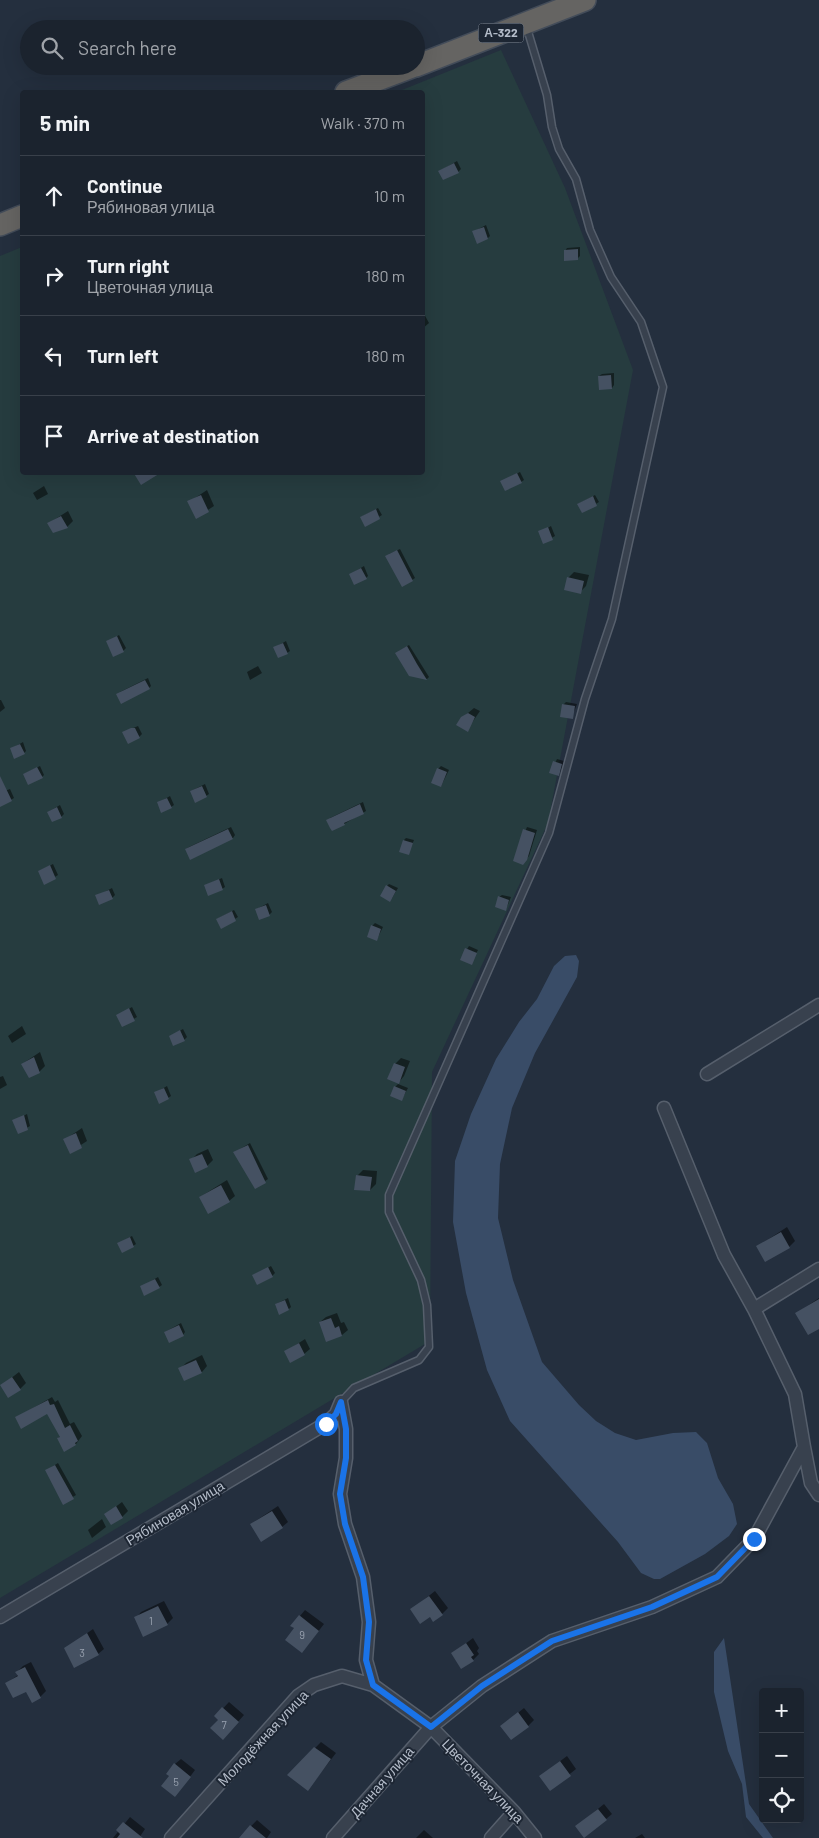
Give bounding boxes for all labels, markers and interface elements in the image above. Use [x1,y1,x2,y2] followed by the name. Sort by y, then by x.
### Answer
[20,20,425,75] search box
[478,23,524,42] road number: А-322
[38,34,66,62] icon: search
[78,36,177,59] text: Search here
[40,110,90,135] text: 5 min
[321,113,405,132] text: Walk · 370 m
[87,174,163,197] text: Continue
[40,182,68,210] icon: ahead
[374,186,405,205] text: 10 m
[87,197,215,216] text: Рябиновая улица
[87,254,169,277] text: Turn right
[40,262,68,290] icon: right
[366,266,405,285] text: 180 m
[87,277,213,296] text: Цветочная улица
[40,342,68,370] icon: left
[87,344,158,367] text: Turn left
[366,346,405,365] text: 180 m
[40,422,68,450] icon: arrive
[87,424,259,447] text: Arrive at destination
[315,1413,338,1436] route start
[122,1476,227,1549] street label: Рябиновая улица
[743,1528,766,1551] route end
[149,1614,153,1627] house number: 1
[299,1628,305,1641] house number: 9
[79,1646,85,1659] house number: 3
[214,1686,312,1789] street label: Молодёжная улица
[759,1688,804,1823] map controls
[759,1688,804,1733] button: +
[221,1718,227,1731] house number: 7
[759,1733,804,1778] button: −
[439,1735,528,1826] street label: Цветочная улица
[346,1742,417,1821] street label: Дачная улица
[173,1775,179,1788] house number: 5
[759,1778,804,1823] button: locate

